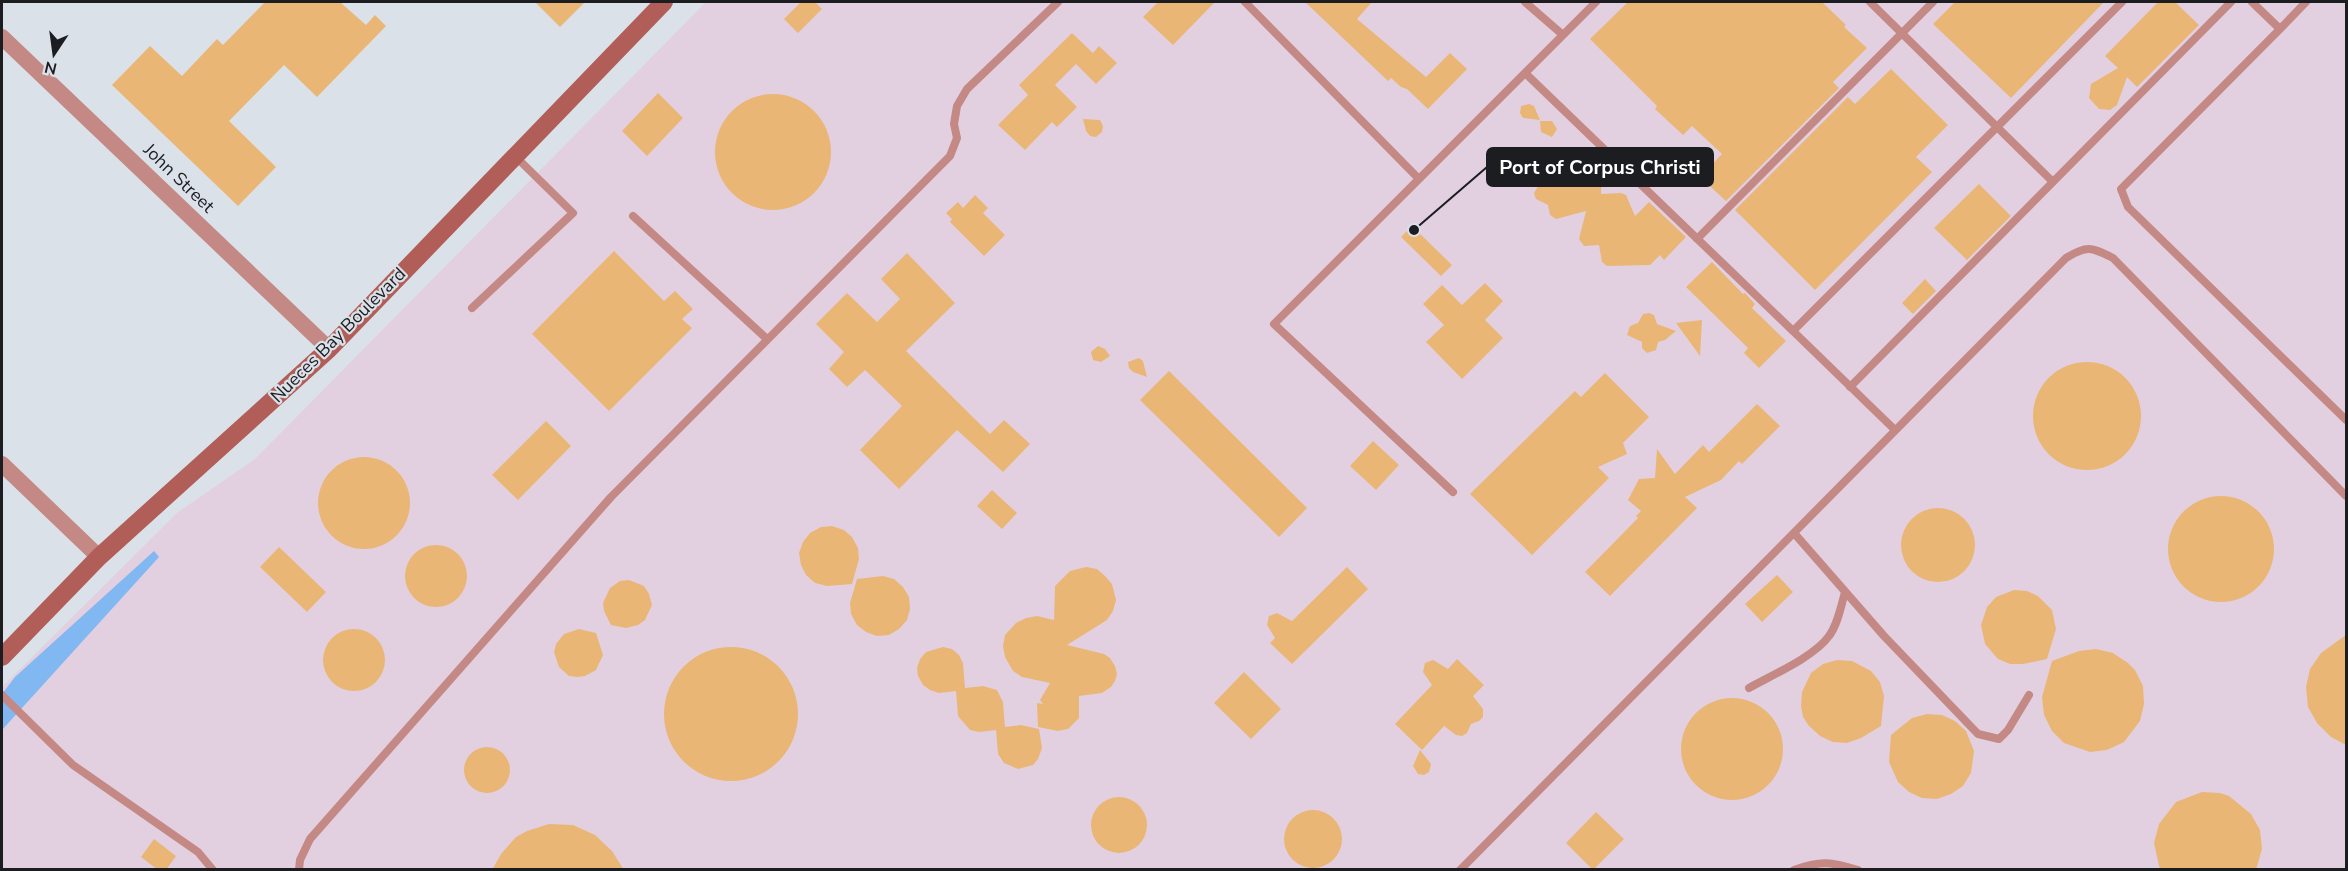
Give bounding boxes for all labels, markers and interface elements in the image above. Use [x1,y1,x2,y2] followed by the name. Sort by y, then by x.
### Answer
[24,24,84,84] north arrow
[43,56,59,80] text: N
[138,137,220,218] street label: John Street
[1487,148,1713,186] callout: Port of Corpus Christi
[1499,154,1701,181] text: Port of Corpus Christi
[265,262,411,408] street label: Nueces Bay Boulevard

